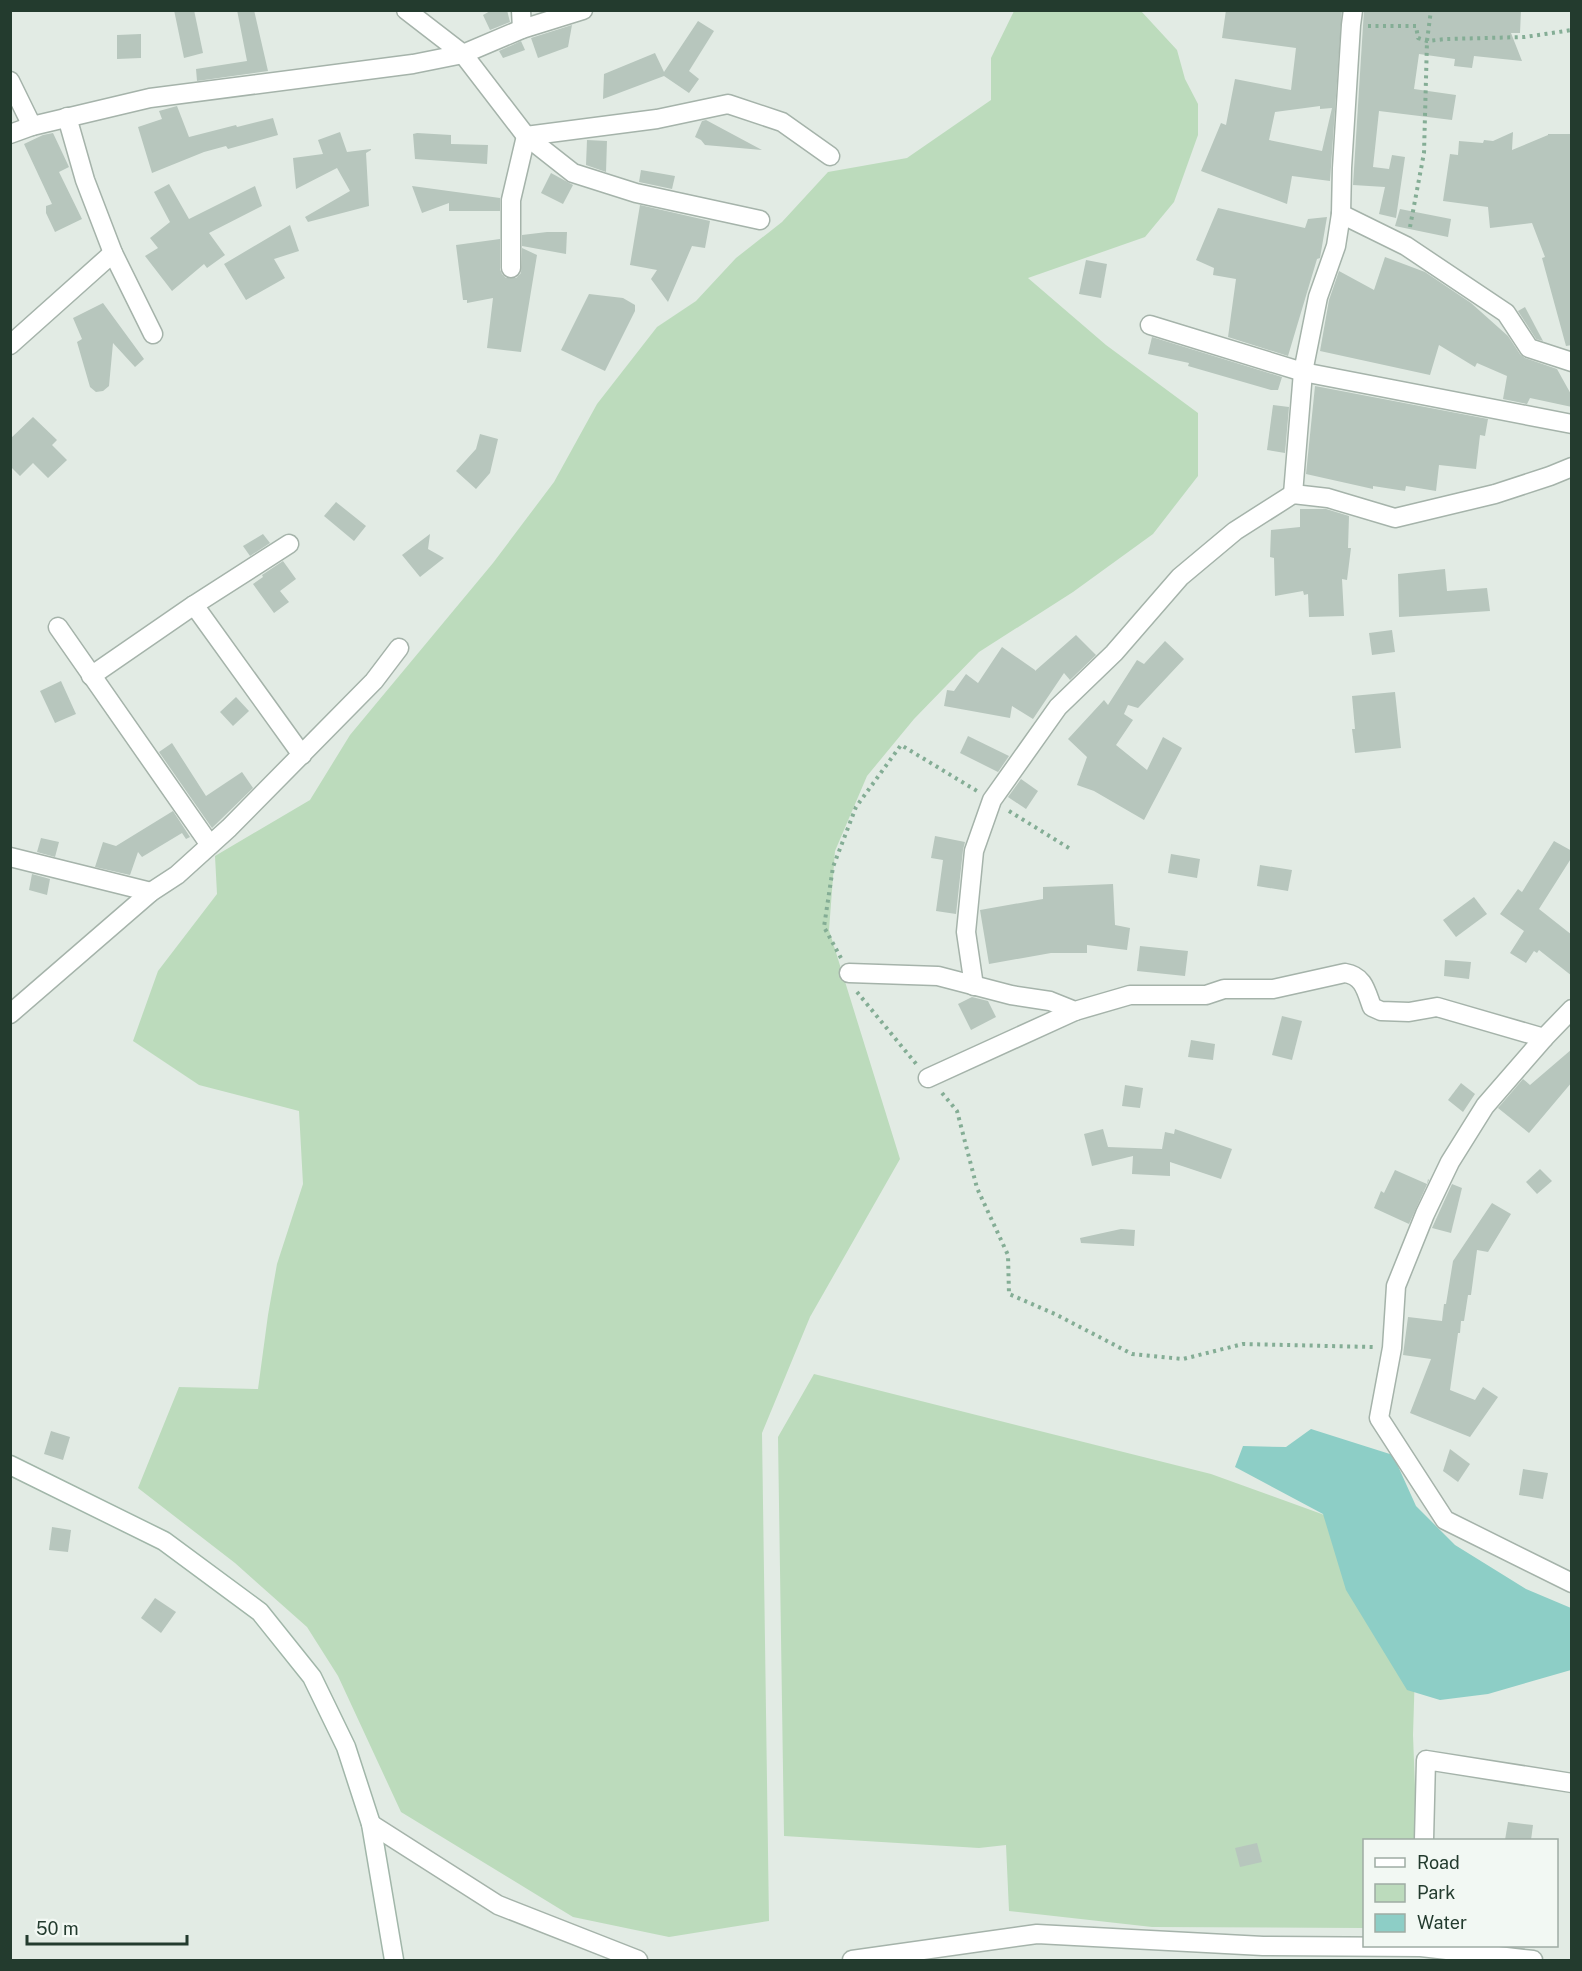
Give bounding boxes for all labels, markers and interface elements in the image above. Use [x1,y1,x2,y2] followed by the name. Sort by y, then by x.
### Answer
[1363,1839,1558,1947] legend
[1417,1852,1460,1873] text: Road
[1417,1882,1455,1903] text: Park
[27,1908,188,1946] scale bar
[1417,1912,1467,1933] text: Water
[36,1918,79,1939] text: 50 m

